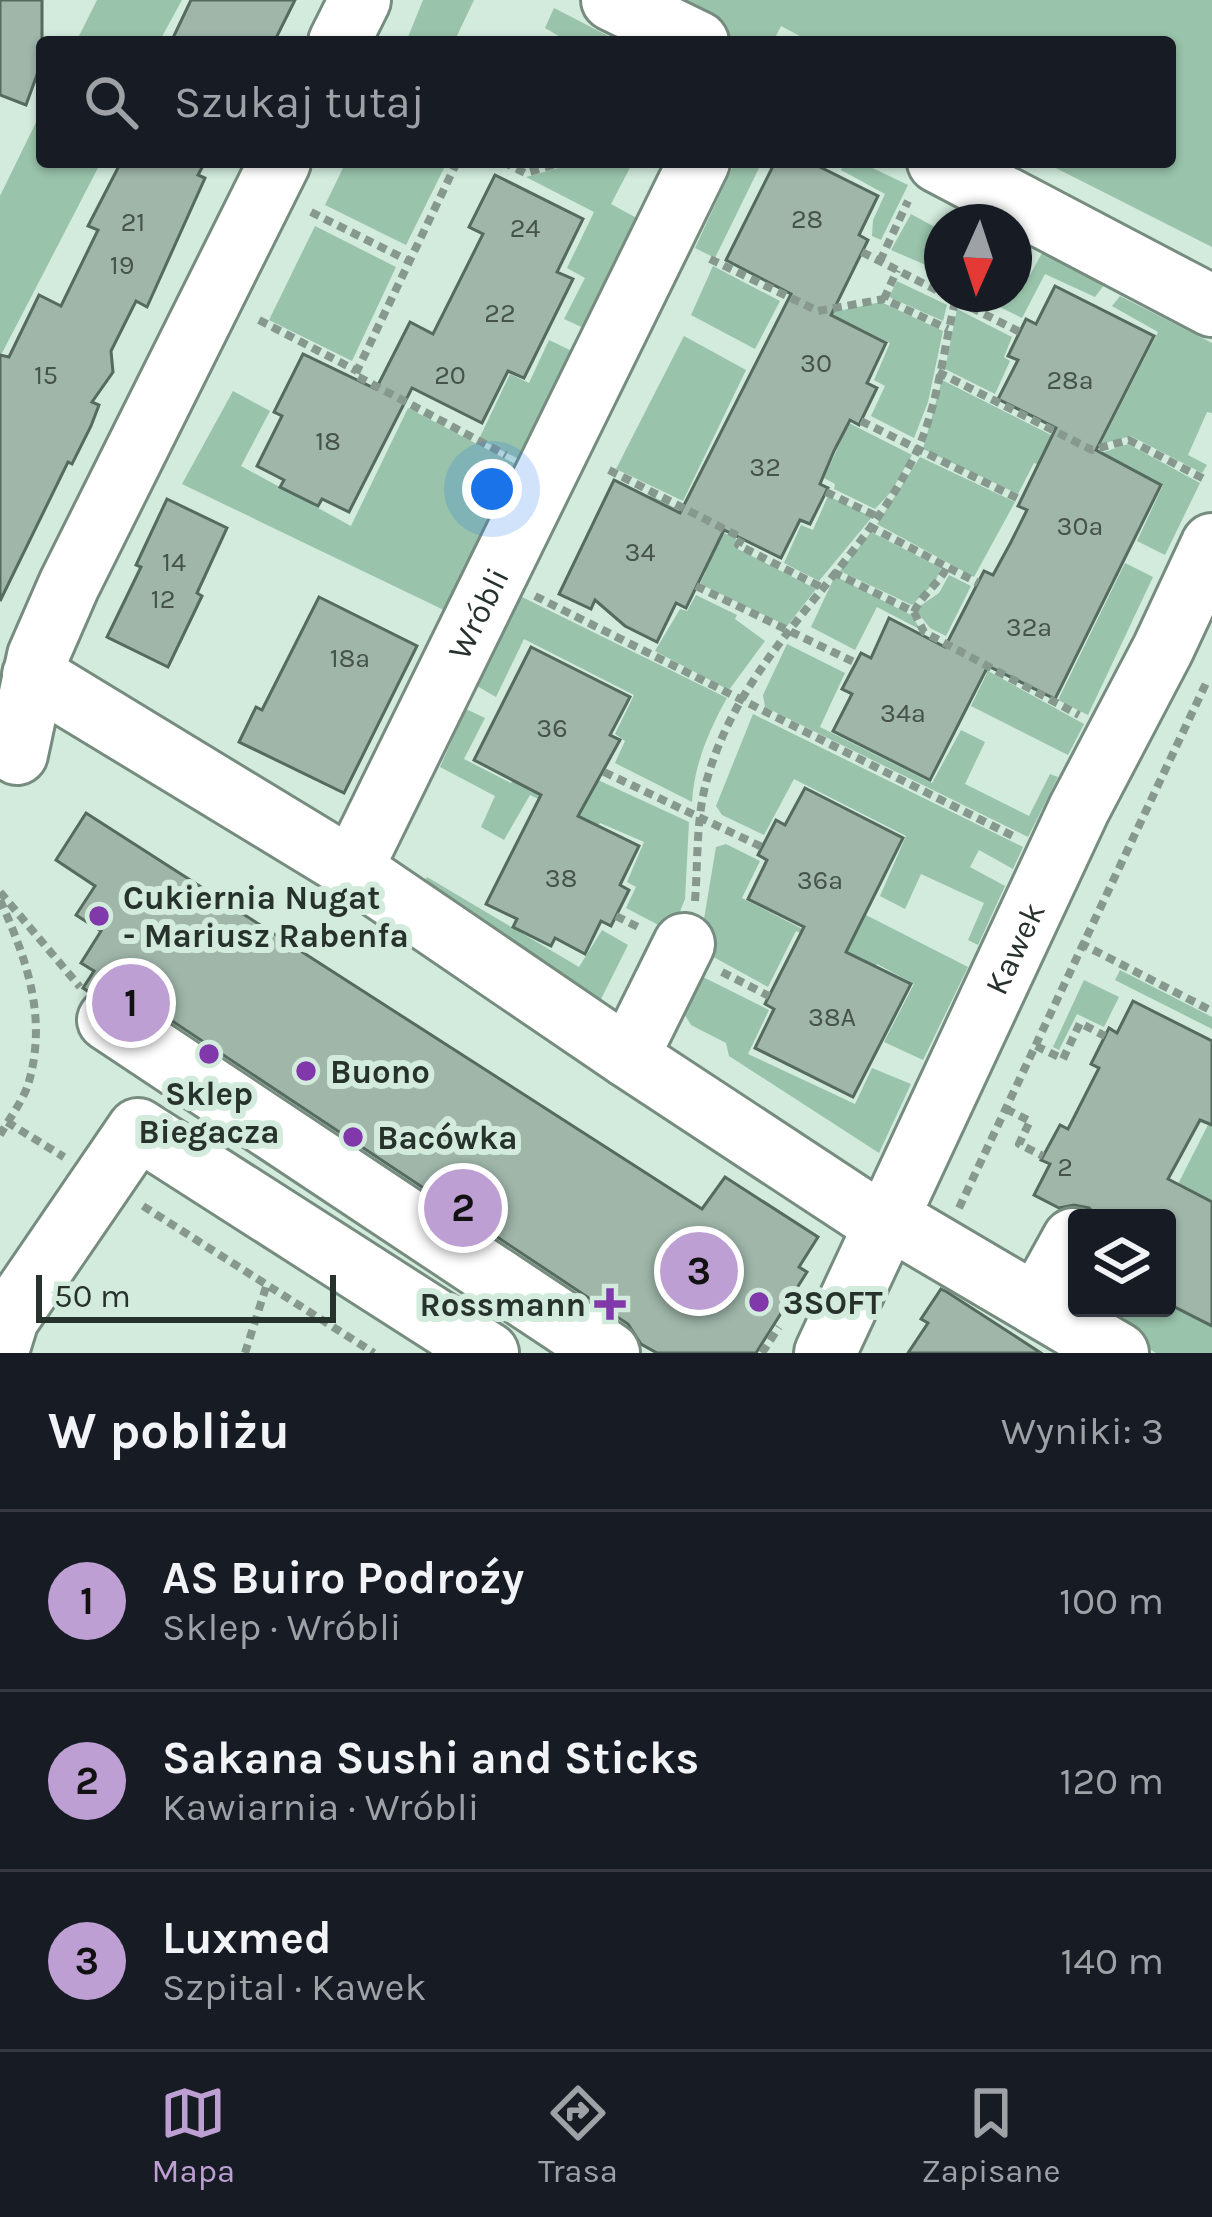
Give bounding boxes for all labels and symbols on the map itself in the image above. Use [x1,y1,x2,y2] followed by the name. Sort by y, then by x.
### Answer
[791,203,823,235] house number: 28
[924,204,1032,312] north arrow
[121,206,145,238] house number: 21
[510,212,540,244] house number: 24
[110,249,134,281] house number: 19
[484,297,516,329] house number: 22
[800,347,832,379] house number: 30
[34,359,58,391] house number: 15
[434,359,466,391] house number: 20
[1046,364,1094,396] house number: 28a
[315,425,341,457] house number: 18
[749,451,781,483] house number: 32
[462,459,522,519] your location
[1057,510,1103,542] house number: 30a
[624,536,656,568] house number: 34
[162,546,186,578] house number: 14
[440,562,517,666] street label: Wróbli
[151,583,175,615] house number: 12
[1006,611,1052,643] house number: 32a
[330,642,370,674] house number: 18a
[880,697,926,729] house number: 34a
[536,712,568,744] house number: 36
[545,862,577,894] house number: 38
[797,864,843,896] house number: 36a
[123,879,409,955] place label: Cukiernia Nugat - Mariusz Rabenfa
[977,896,1053,1001] street label: Kawek
[86,903,112,929] marker: Cukiernia Nugat - Mariusz Rabenfa
[92,958,170,1048] pin: 1
[808,1001,856,1033] house number: 38A
[196,1041,222,1067] marker: Sklep Biegacza
[330,1053,430,1091] place label: Buono
[293,1058,319,1084] marker: Buono
[138,1075,280,1151] place label: Sklep Biegacza
[377,1119,518,1157] place label: Bacówka
[340,1124,366,1150] marker: Bacówka
[1057,1151,1073,1183] house number: 2
[424,1163,502,1253] pin: 2
[660,1226,738,1316] pin: 3
[36,1269,336,1322] scale bar
[783,1284,883,1322] place label: 3SOFT
[420,1286,586,1324] place label: Rossmann
[746,1289,772,1315] marker: 3SOFT
[597,1291,623,1317] marker: Rossmann

